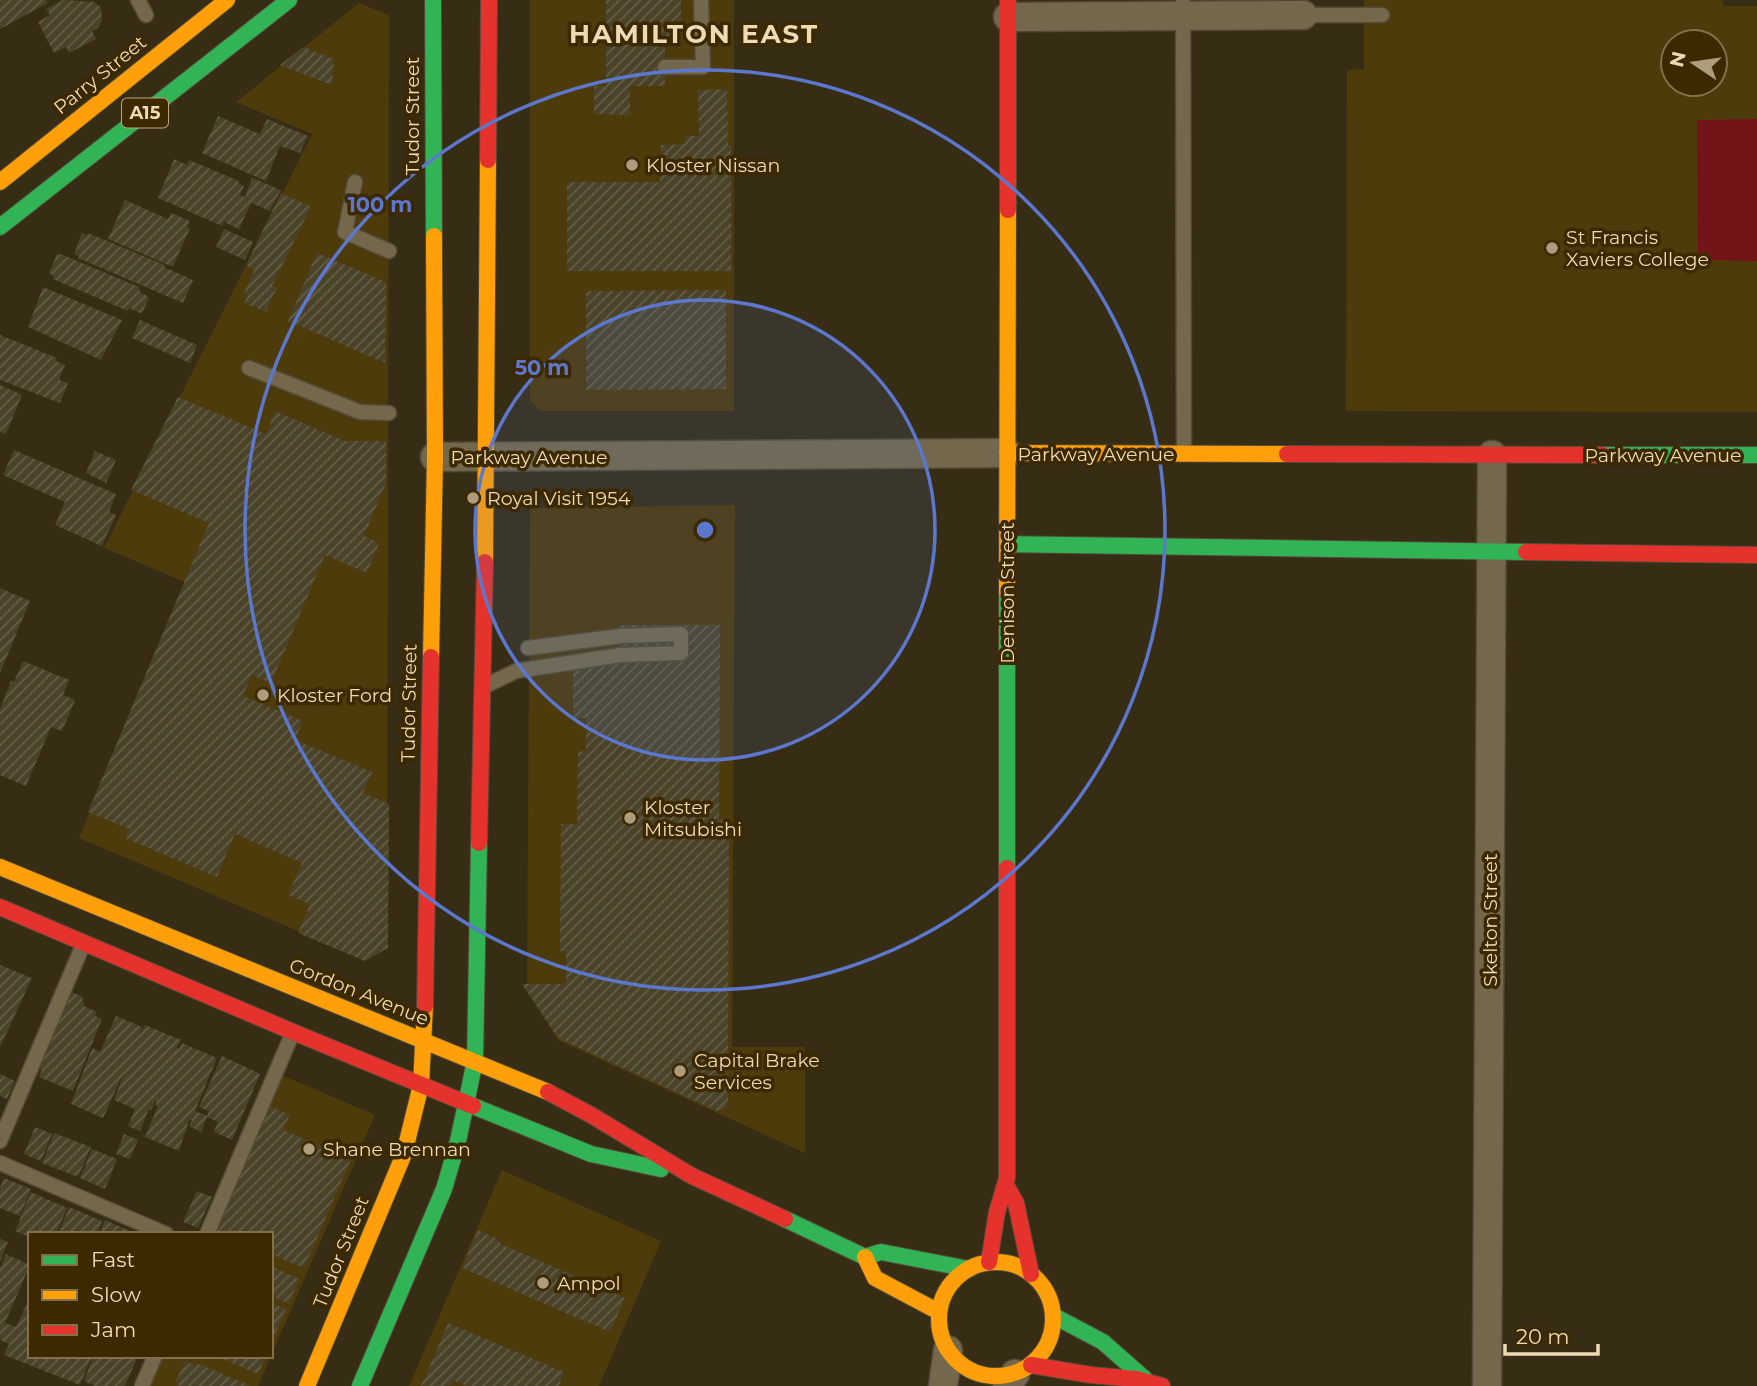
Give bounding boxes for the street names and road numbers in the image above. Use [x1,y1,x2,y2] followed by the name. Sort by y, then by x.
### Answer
[49,31,151,119] street label: Parry Street
[401,57,424,175] street label: Tudor Street
[122,98,168,128] road number: A15
[1017,443,1175,466] street label: Parkway Avenue
[1584,444,1742,467] street label: Parkway Avenue
[450,446,608,469] street label: Parkway Avenue
[996,522,1019,664] street label: Denison Street
[396,643,422,762] street label: Tudor Street
[1479,853,1502,987] street label: Skelton Street
[286,954,432,1030] street label: Gordon Avenue
[308,1193,374,1311] street label: Tudor Street

